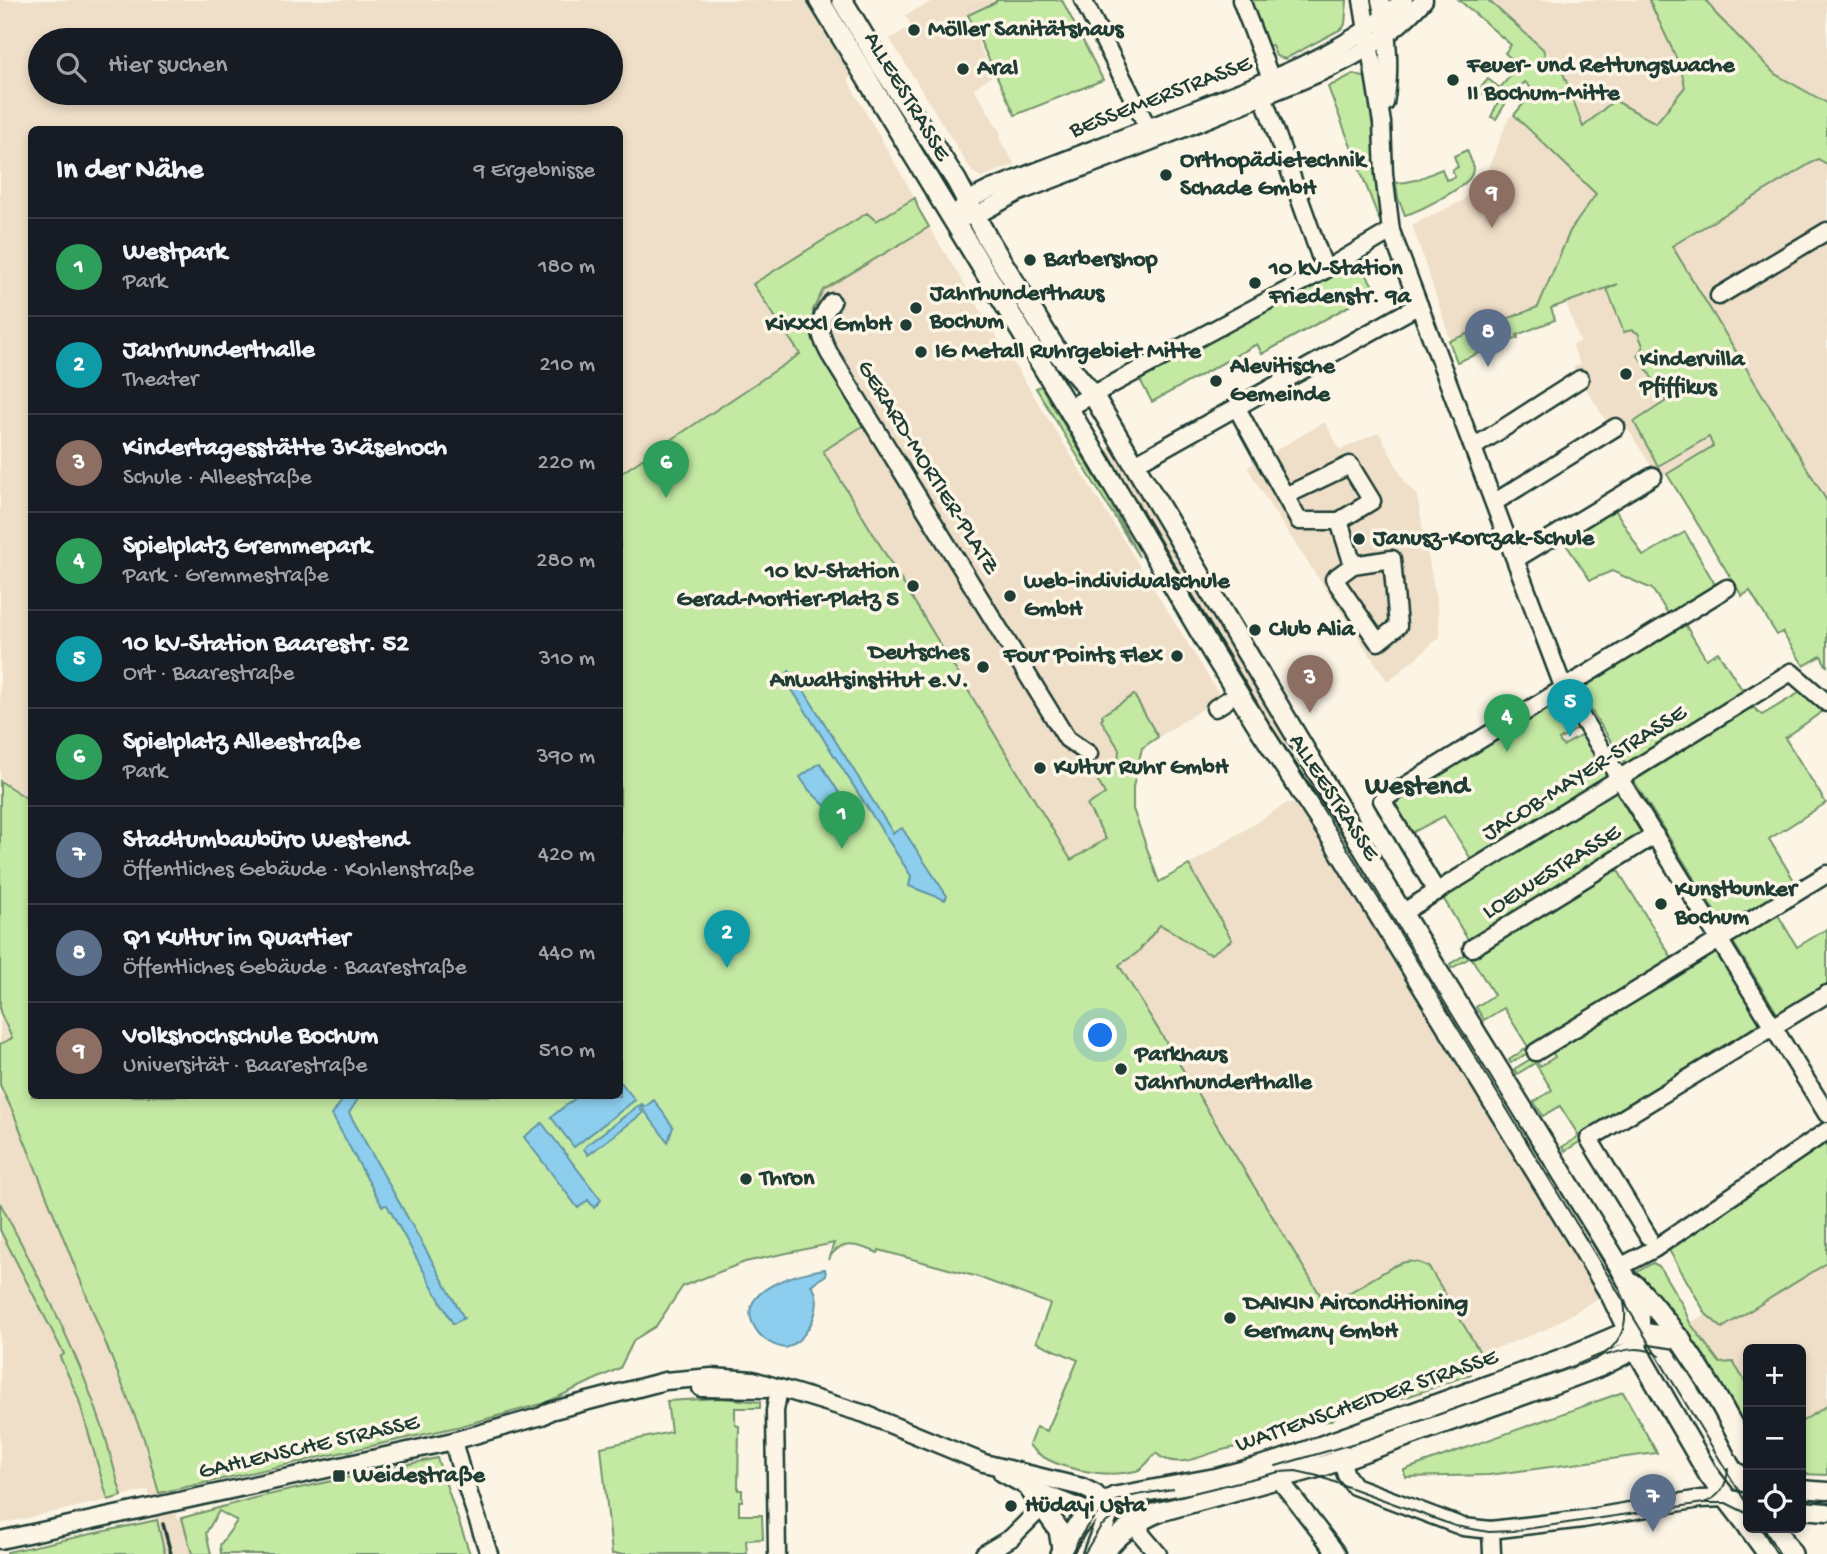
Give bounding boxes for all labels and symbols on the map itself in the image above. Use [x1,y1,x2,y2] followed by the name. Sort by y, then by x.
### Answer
[928,16,1125,45] place label: Möller Sanitätshaus
[906,22,922,38] marker: Möller Sanitätshaus
[856,27,957,168] street label: ALLEESTRASSE
[1065,50,1257,146] street label: BESSEMERSTRASSE
[1466,52,1736,109] place label: Feuer- und Rettungswache II Bochum-Mitte
[976,55,1018,84] place label: Aral
[955,61,971,77] marker: Aral
[1445,72,1461,88] marker: Feuer- und Rettungswache II Bochum-Mitte
[1180,147,1369,204] place label: Orthopädietechnik Schade GmbH
[1158,167,1174,183] marker: Orthopädietechnik Schade GmbH
[1469,170,1515,228] pin: 9
[1043,246,1158,275] place label: Barbershop
[1022,252,1038,268] marker: Barbershop
[1268,255,1413,312] place label: 10 kV-Station Friedenstr. 9a
[1247,275,1263,291] marker: 10 kV-Station Friedenstr. 9a
[929,280,1105,337] place label: Jahrhunderthaus Bochum
[908,300,924,316] marker: Jahrhunderthaus Bochum
[1465,309,1511,367] pin: 8
[765,311,893,340] place label: KiKxxl GmbH
[898,317,914,333] marker: KiKxxl GmbH
[935,338,1202,367] place label: IG Metall Ruhrgebiet Mitte
[913,344,929,360] marker: IG Metall Ruhrgebiet Mitte
[1638,346,1746,403] place label: Kindervilla Pfiffikus
[1229,353,1336,410] place label: Alevitische Gemeinde
[849,355,1005,581] street label: GERARD-MORTIER-PLATZ
[1618,366,1634,382] marker: Kindervilla Pfiffikus
[1208,373,1224,389] marker: Alevitische Gemeinde
[643,440,689,498] pin: 6
[1372,525,1596,554] place label: Janusz-Korczak-Schule
[1351,531,1367,547] marker: Janusz-Korczak-Schule
[676,558,900,615] place label: 10 kV-Station Gerad-Mortier-Platz 5
[1024,568,1231,625] place label: web-individualschule GmbH
[905,578,921,594] marker: 10 kV-Station Gerad-Mortier-Platz 5
[1002,588,1018,604] marker: web-individualschule GmbH
[1269,616,1357,645] place label: Club Alia
[1247,622,1263,638] marker: Club Alia
[769,639,970,696] place label: Deutsches Anwaltsinstitut e.V.
[1003,642,1163,671] place label: Four Points Flex
[1169,648,1185,664] marker: Four Points Flex
[1287,655,1333,713] pin: 3
[975,659,991,675] marker: Deutsches Anwaltsinstitut e.V.
[1547,679,1593,737] pin: 5
[1484,694,1530,752] pin: 4
[1477,699,1693,849] street label: JACOB-MAYER-STRASSE
[1281,729,1385,868] street label: ALLEESTRASSE
[1053,754,1230,783] place label: Kultur Ruhr GmbH
[1032,760,1048,776] marker: Kultur Ruhr GmbH
[1364,771,1472,804] district label: Westend
[819,791,865,849] pin: 1
[1477,818,1628,927] street label: LOEWESTRASSE
[1674,876,1799,933] place label: Kunstbunker Bochum
[1653,896,1669,912] marker: Kunstbunker Bochum
[704,910,750,968] pin: 2
[1083,1018,1117,1052] your location
[1133,1041,1314,1098] place label: Parkhaus Jahrhunderthalle
[1113,1061,1129,1077] marker: Parkhaus Jahrhunderthalle
[758,1165,815,1194] place label: Thron
[738,1171,754,1187] marker: Thron
[1242,1290,1469,1347] place label: DAIKIN Airconditioning Germany GmbH
[1222,1310,1238,1326] marker: DAIKIN Airconditioning Germany GmbH
[1232,1343,1503,1461] street label: WATTENSCHEIDER STRASSE
[196,1408,423,1487] street label: GAHLENSCHE STRASSE
[352,1462,486,1491] place label: Weidestraße
[331,1468,347,1484] marker: Weidestraße
[1630,1474,1676,1532] pin: 7
[1025,1492,1148,1521] place label: Hüdayi Usta
[1003,1498,1019,1514] marker: Hüdayi Usta

